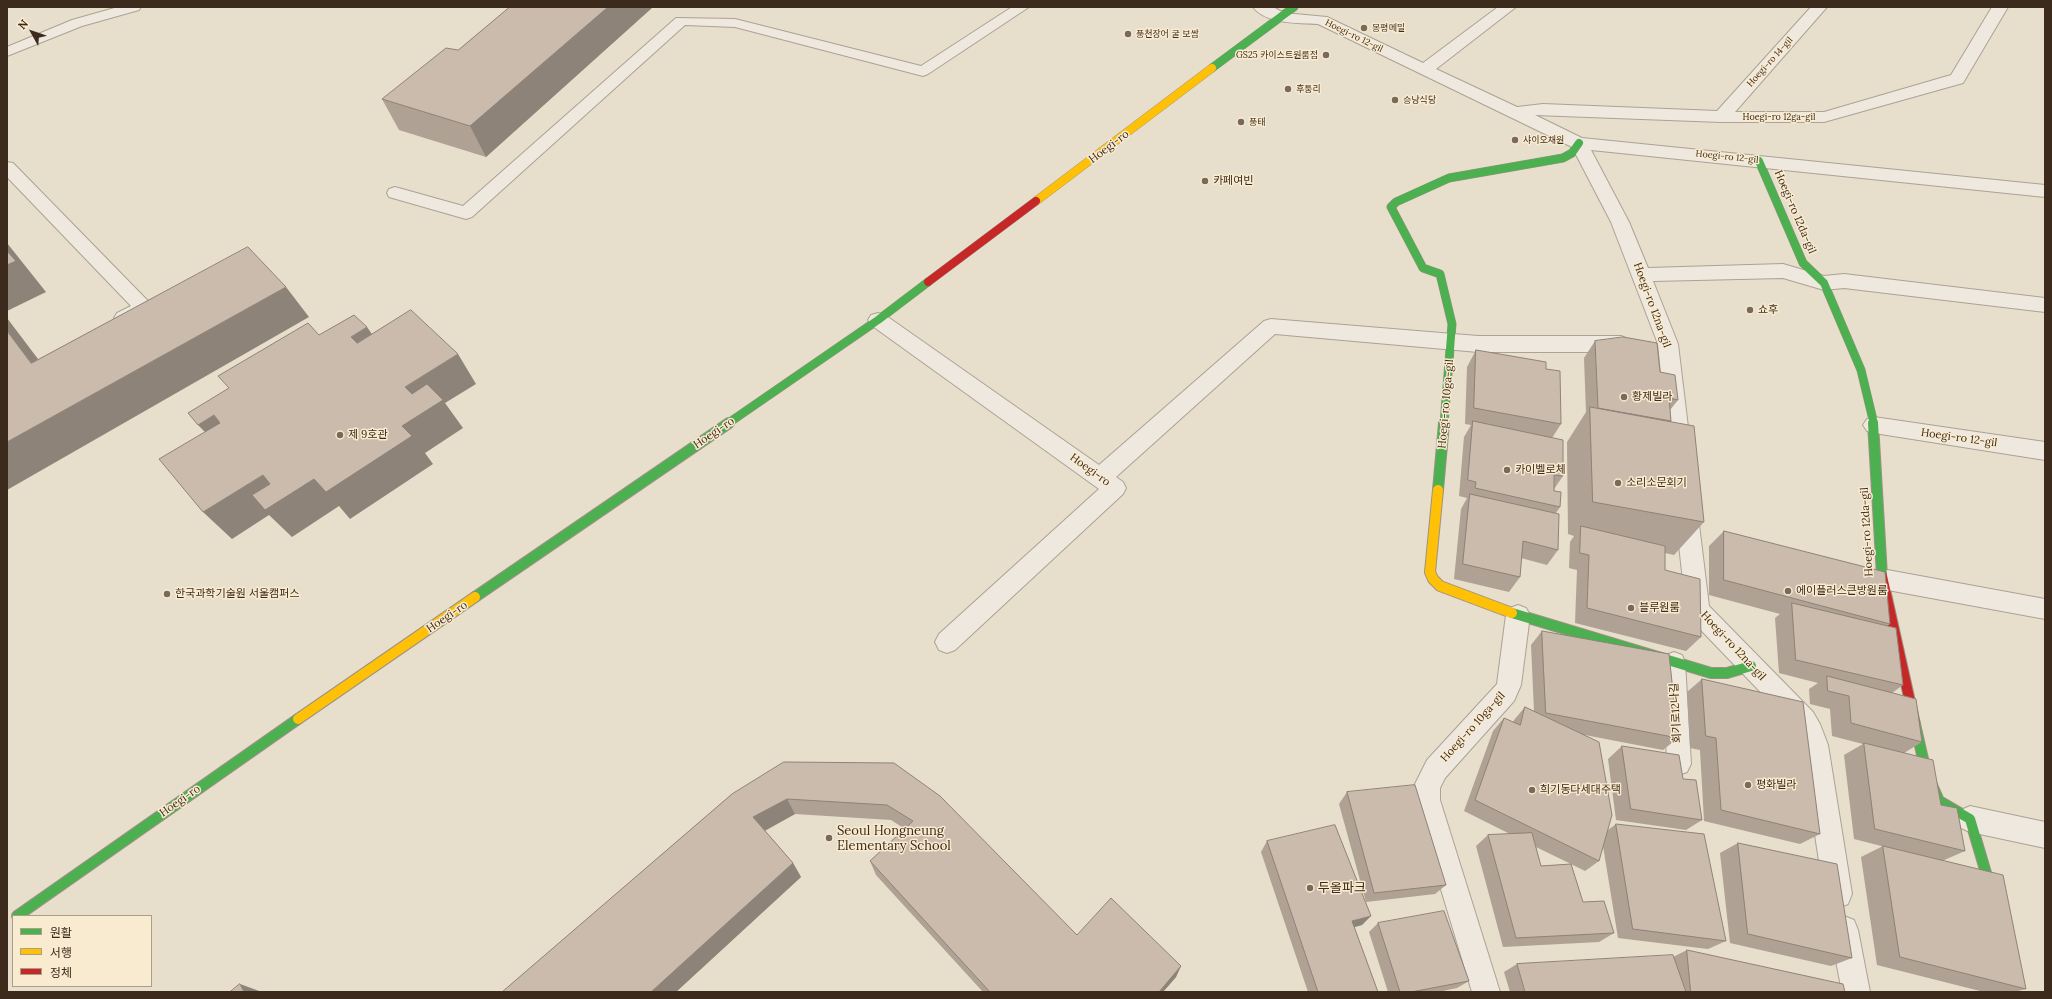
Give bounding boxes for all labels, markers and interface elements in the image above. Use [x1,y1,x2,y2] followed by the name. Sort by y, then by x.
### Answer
[12,12,52,52] north arrow
[15,17,31,32] text: N
[1323,17,1385,55] street label: Hoegi-ro 12-gil
[1359,23,1369,33] marker: 봉평메밀
[1372,23,1405,33] place label: 봉평메밀
[1123,29,1133,39] marker: 풍천장어 굴 보쌈
[1136,29,1199,39] place label: 풍천장어 굴 보쌈
[1745,35,1795,89] street label: Hoegi-ro 14-gil
[1236,50,1318,60] place label: GS25 카이스트원룸점
[1321,50,1331,60] marker: GS25 카이스트원룸점
[1283,84,1293,94] marker: 후퉁리
[1296,84,1321,94] place label: 후퉁리
[1390,95,1400,105] marker: 승낭식당
[1403,95,1436,105] place label: 승낭식당
[1743,112,1815,122] street label: Hoegi-ro 12ga-gil
[1236,117,1246,127] marker: 풍태
[1249,117,1266,127] place label: 풍태
[1086,128,1132,166] street label: Hoegi-ro
[1510,135,1520,145] marker: 샤이오채원
[1523,135,1564,145] place label: 샤이오채원
[1695,148,1759,166] street label: Hoegi-ro 12-gil
[1771,168,1819,256] street label: Hoegi-ro 12da-gil
[1213,174,1253,188] place label: 카페여빈
[1200,176,1210,186] marker: 카페여빈
[1630,261,1674,349] street label: Hoegi-ro 12na-gil
[1758,303,1778,317] place label: 쇼후
[1745,305,1755,315] marker: 쇼후
[1436,359,1456,449] street label: Hoegi-ro 10ga-gil
[1632,390,1672,404] place label: 황제빌라
[1619,392,1629,402] marker: 황제빌라
[691,414,737,452] street label: Hoegi-ro
[1920,426,1998,450] street label: Hoegi-ro 12-gil
[348,428,388,442] place label: 제 9호관
[335,430,345,440] marker: 제 9호관
[1067,451,1113,489] street label: Hoegi-ro
[1515,463,1566,477] place label: 카이벨로체
[1502,465,1512,475] marker: 카이벨로체
[1626,476,1687,490] place label: 소리소문회기
[1613,478,1623,488] marker: 소리소문회기
[1858,487,1876,577] street label: Hoegi-ro 12da-gil
[1796,584,1887,598] place label: 에이플러스큰방원룸
[1783,586,1793,596] marker: 에이플러스큰방원룸
[175,587,299,601] place label: 한국과학기술원 서울캠퍼스
[162,589,172,599] marker: 한국과학기술원 서울캠퍼스
[424,598,470,636] street label: Hoegi-ro
[1639,601,1679,615] place label: 블루원룸
[1626,603,1636,613] marker: 블루원룸
[1698,609,1768,683] street label: Hoegi-ro 12na-gil
[1668,682,1684,744] street label: 회기로12나길
[1438,689,1508,765] street label: Hoegi-ro 10ga-gil
[1756,778,1796,792] place label: 평화빌라
[1743,780,1753,790] marker: 평화빌라
[157,782,203,820] street label: Hoegi-ro
[1540,783,1621,797] place label: 희기동다세대주택
[1527,785,1537,795] marker: 희기동다세대주택
[837,823,951,854] place label: Seoul Hongneung Elementary School
[824,833,834,843] marker: Seoul Hongneung Elementary School
[1318,880,1366,896] place label: 두올파크
[1305,883,1315,893] marker: 두올파크
[12,915,152,987] legend
[50,925,72,940] text: 원활
[50,945,72,960] text: 서행
[50,965,72,980] text: 정체

